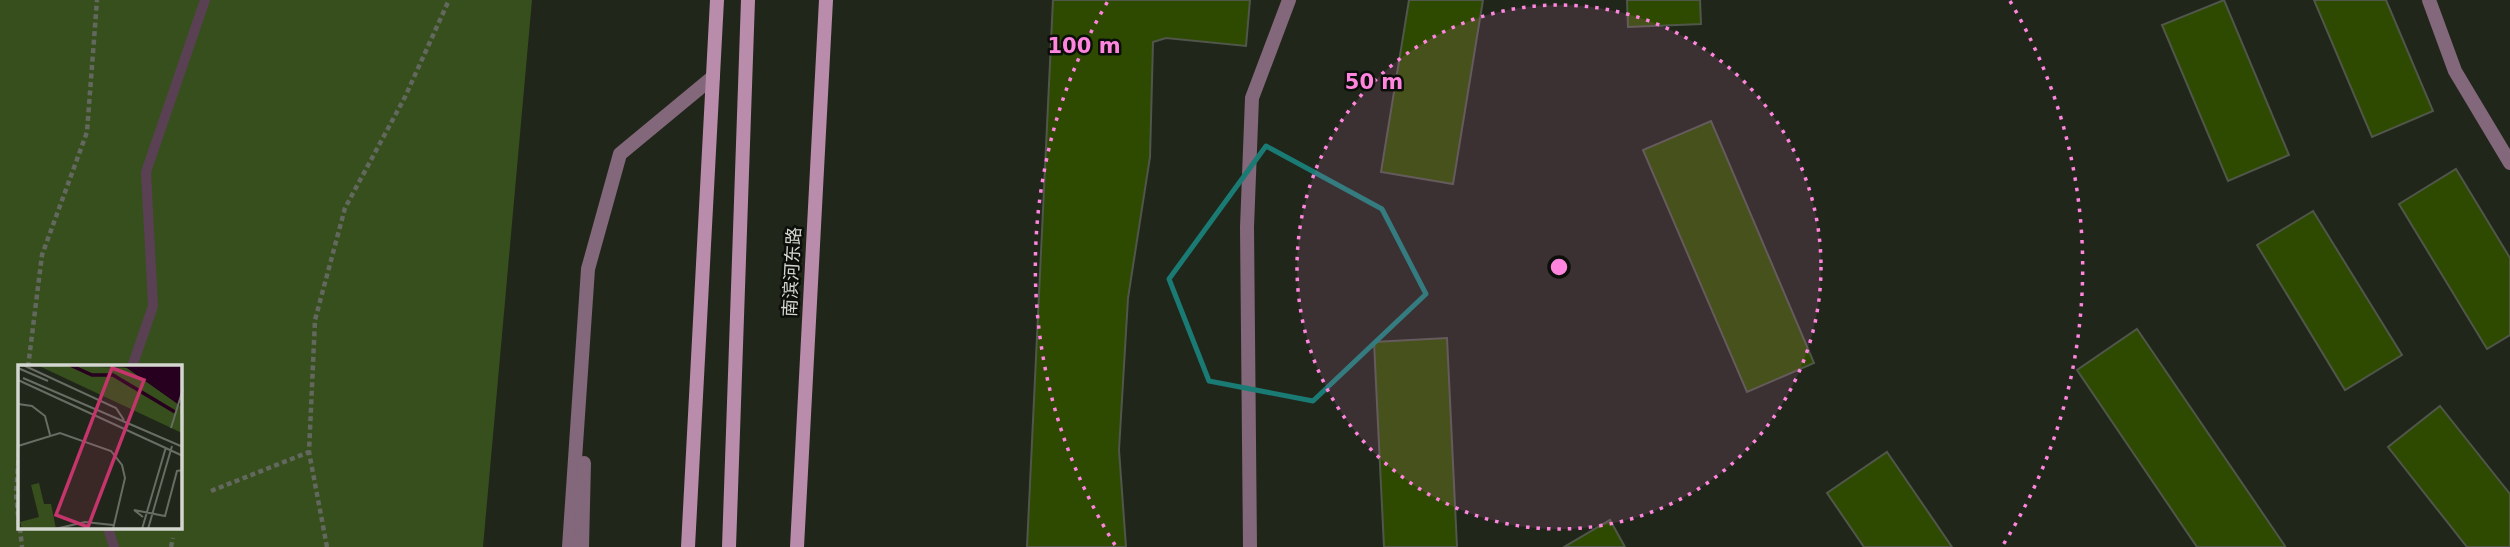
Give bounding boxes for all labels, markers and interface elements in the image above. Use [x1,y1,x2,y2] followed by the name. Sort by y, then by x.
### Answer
[1047,34,1121,58] text: 100 m
[1345,70,1403,94] text: 50 m
[779,226,804,317] street label: 南滨河东路
[1547,255,1571,279] centre of rings
[18,365,182,530] inset map

